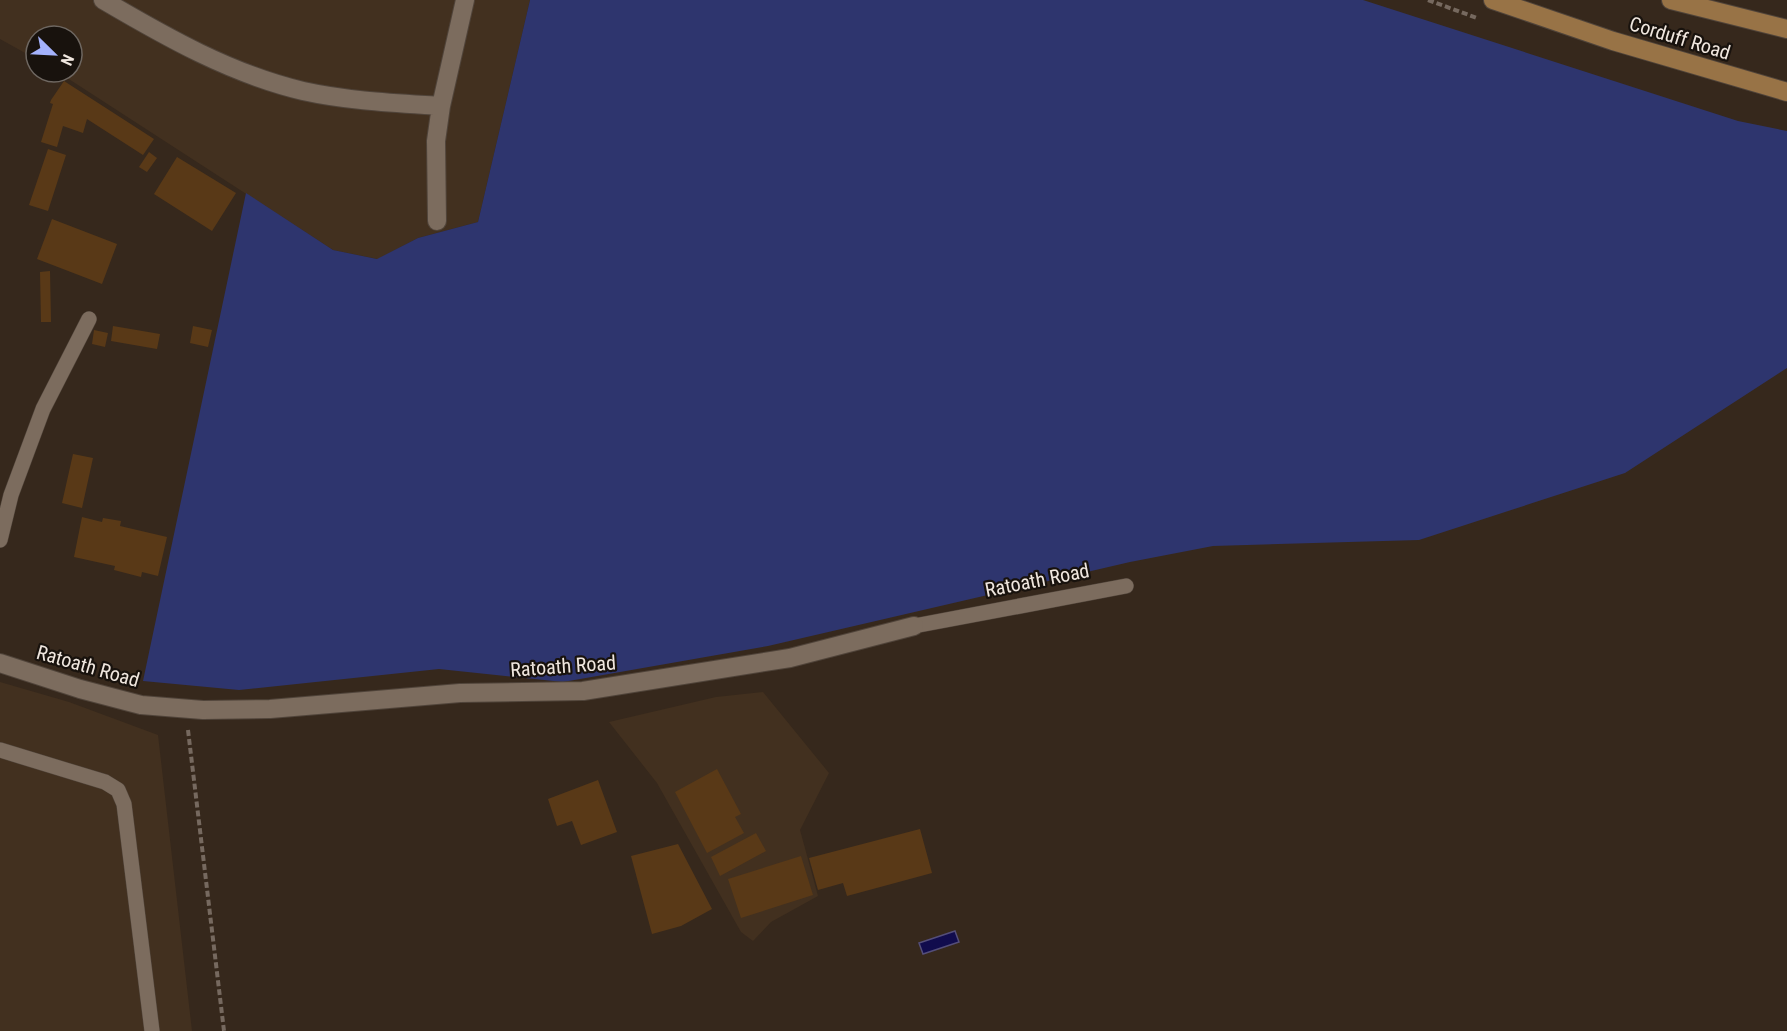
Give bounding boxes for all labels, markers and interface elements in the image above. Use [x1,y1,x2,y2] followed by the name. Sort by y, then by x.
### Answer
[1627,11,1733,65] street label: Corduff Road
[24,24,84,84] north arrow
[57,52,78,68] text: N
[983,558,1091,602] street label: Ratoath Road
[34,640,142,692] street label: Ratoath Road
[509,650,617,682] street label: Ratoath Road

